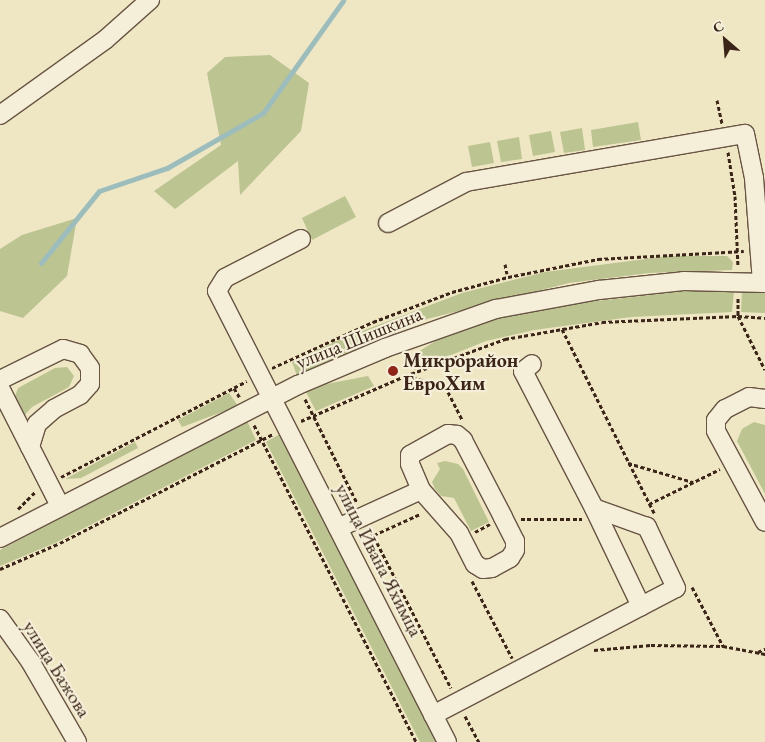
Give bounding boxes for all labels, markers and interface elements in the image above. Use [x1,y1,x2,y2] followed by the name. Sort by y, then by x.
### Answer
[700,15,750,65] north arrow
[710,16,727,37] text: С
[292,302,426,374] street label: улица Шишкина
[403,348,518,395] place label: Микрорайон ЕвроХим
[387,365,399,377] marker: Микрорайон ЕвроХим
[330,479,428,641] street label: улица Ивана Яхимца
[18,616,96,722] street label: улица Бажова

